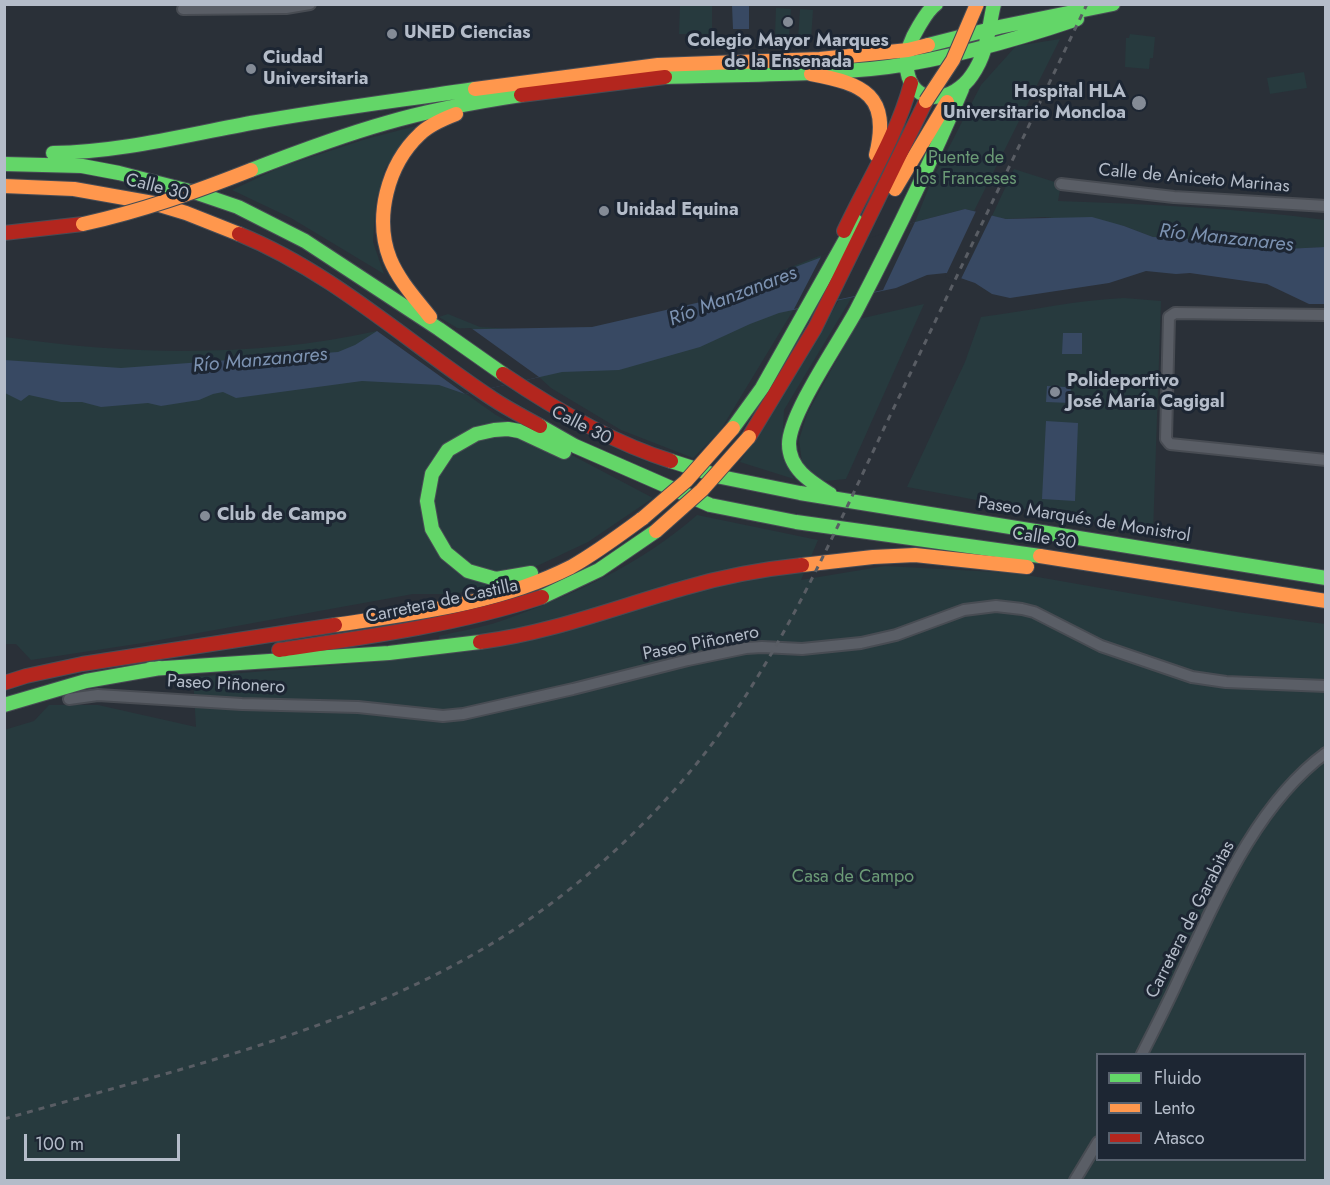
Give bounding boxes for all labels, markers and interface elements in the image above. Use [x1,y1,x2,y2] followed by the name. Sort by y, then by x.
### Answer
[781,15,795,29] marker: Colegio Mayor Marques de la Ensenada
[404,23,530,45] place label: UNED Ciencias
[385,27,399,41] marker: UNED Ciencias
[687,31,889,74] place label: Colegio Mayor Marques de la Ensenada
[263,48,369,90] place label: Ciudad Universitaria
[244,62,258,76] marker: Ciudad Universitaria
[943,82,1126,124] place label: Hospital HLA Universitario Moncloa
[1130,94,1148,112] marker: Hospital HLA Universitario Moncloa
[915,148,1017,190] park label: Puente de los Franceses
[1098,160,1290,198] street label: Calle de Aniceto Marinas
[123,170,191,206] street label: Calle 30
[616,200,739,222] place label: Unidad Equina
[597,204,611,218] marker: Unidad Equina
[1158,220,1294,258] water label: Río Manzanares
[666,262,800,332] water label: Río Manzanares
[192,343,328,379] water label: Río Manzanares
[1067,371,1224,413] place label: Polideportivo José María Cagigal
[1048,385,1062,399] marker: Polideportivo José María Cagigal
[547,402,615,450] street label: Calle 30
[976,492,1192,548] street label: Paseo Marqués de Monistrol
[217,505,347,527] place label: Club de Campo
[198,509,212,523] marker: Club de Campo
[1010,523,1078,555] street label: Calle 30
[364,575,520,629] street label: Carretera de Castilla
[641,622,761,666] street label: Paseo Piñonero
[167,671,285,699] street label: Paseo Piñonero
[1142,838,1240,1002] street label: Carretera de Garabitas
[792,867,914,889] park label: Casa de Campo
[1096,1053,1306,1161] legend
[1154,1065,1201,1091] text: Fluido
[1154,1095,1195,1121] text: Lento
[27,1122,183,1160] scale bar
[1154,1125,1205,1151] text: Atasco
[35,1131,84,1157] text: 100 m

